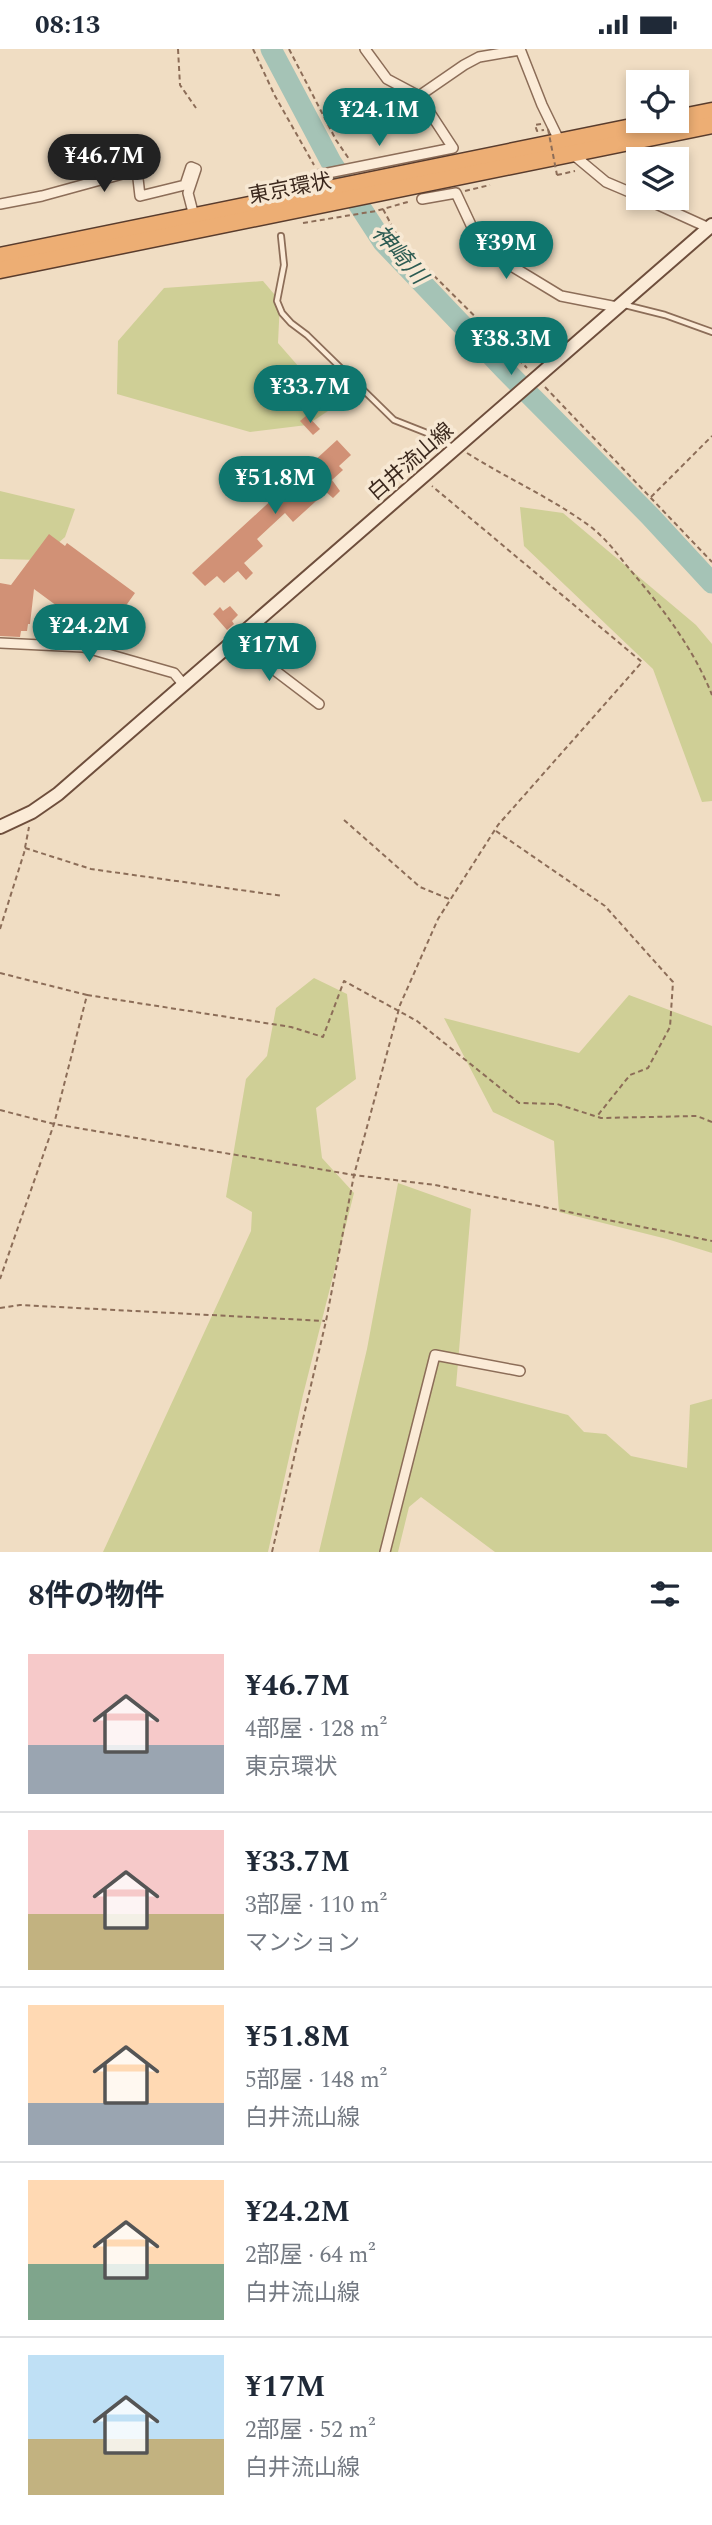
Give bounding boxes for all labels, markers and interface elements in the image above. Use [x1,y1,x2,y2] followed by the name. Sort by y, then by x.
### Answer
[35,5,100,45] text: 08:13
[626,70,689,210] map controls
[626,70,689,133] button: locate
[322,89,436,148] pin: ¥24.1M
[339,93,419,128] text: ¥24.1M
[47,135,161,194] pin: ¥46.7M
[64,139,144,174] text: ¥46.7M
[626,147,689,210] button: layers
[246,165,334,213] street label: 東京環状
[363,217,437,295] water label: 神崎川
[465,222,547,281] pin: ¥39M
[475,226,537,261] text: ¥39M
[454,317,568,377] pin: ¥38.3M
[471,322,551,357] text: ¥38.3M
[253,365,367,425] pin: ¥33.7M
[270,370,350,405] text: ¥33.7M
[361,415,461,509] street label: 白井流山線
[218,456,332,516] pin: ¥51.8M
[235,461,315,496] text: ¥51.8M
[32,605,146,664] pin: ¥24.2M
[49,609,129,644] text: ¥24.2M
[228,623,310,683] pin: ¥17M
[238,628,300,663] text: ¥17M
[28,1573,165,1619] text: 8件の物件
[646,1575,684,1613] icon: filters
[245,1663,350,1709] text: ¥46.7M
[84,1682,168,1766] icon: home
[245,1712,387,1747] text: 4部屋 · 128 m²
[245,1750,337,1785] text: 東京環状
[245,1839,350,1885] text: ¥33.7M
[84,1858,168,1942] icon: home
[245,1888,387,1923] text: 3部屋 · 110 m²
[245,1926,360,1961] text: マンション
[245,2014,350,2060] text: ¥51.8M
[84,2033,168,2117] icon: home
[245,2063,387,2098] text: 5部屋 · 148 m²
[245,2101,360,2136] text: 白井流山線
[245,2189,350,2235] text: ¥24.2M
[84,2208,168,2292] icon: home
[245,2238,376,2273] text: 2部屋 · 64 m²
[245,2276,360,2311] text: 白井流山線
[245,2364,325,2410] text: ¥17M
[84,2383,168,2467] icon: home
[245,2413,376,2448] text: 2部屋 · 52 m²
[245,2451,360,2486] text: 白井流山線

